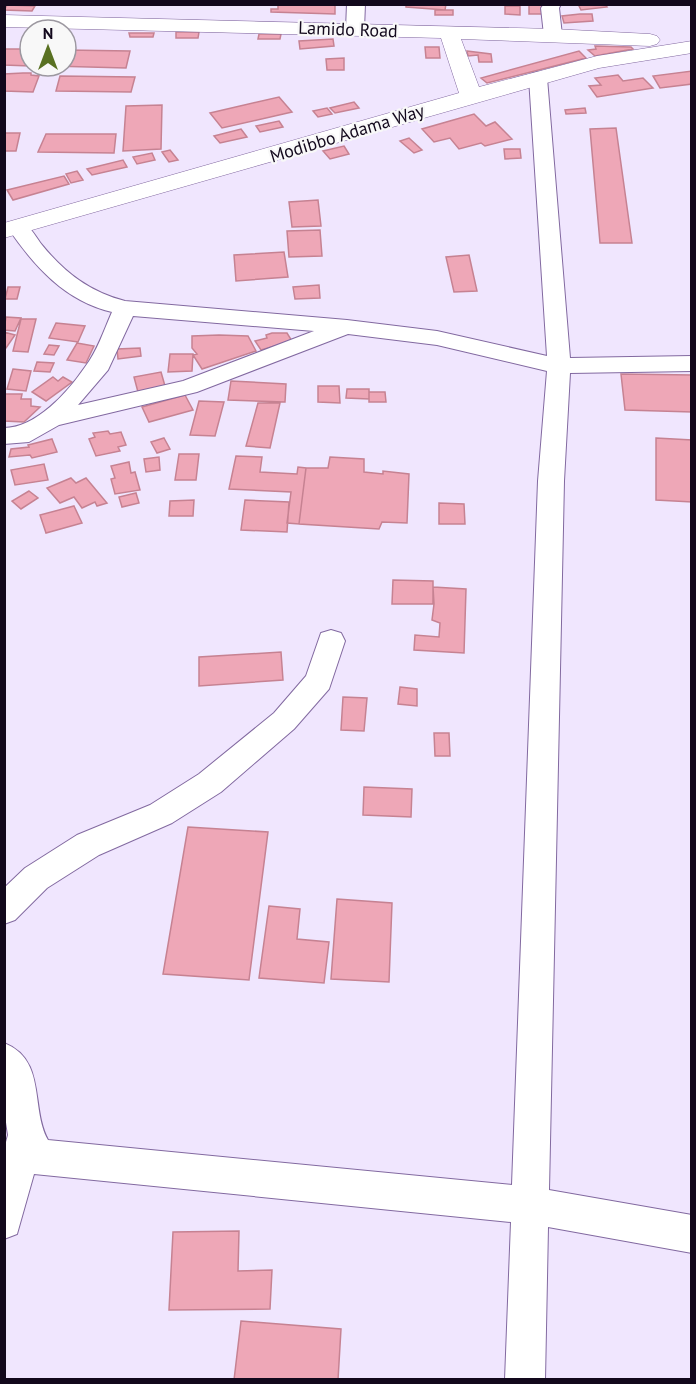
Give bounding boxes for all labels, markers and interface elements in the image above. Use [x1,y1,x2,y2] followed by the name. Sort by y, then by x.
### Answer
[298,16,398,42] street label: Lamido Road
[18,18,78,78] north arrow
[43,23,53,43] text: N
[267,98,428,167] street label: Modibbo Adama Way

